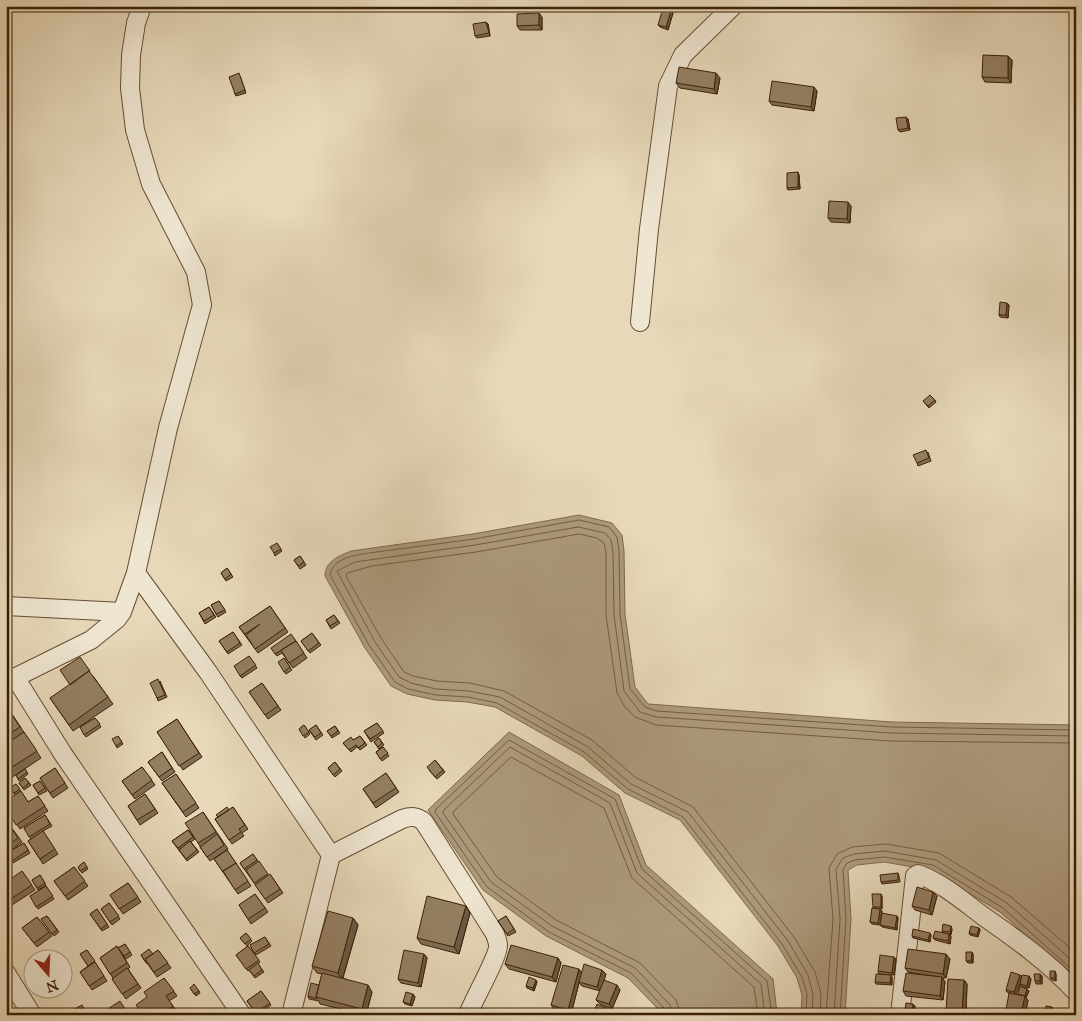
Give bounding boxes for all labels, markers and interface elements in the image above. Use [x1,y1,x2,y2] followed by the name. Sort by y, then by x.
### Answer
[22,948,72,998] north arrow
[44,976,60,996] text: N

